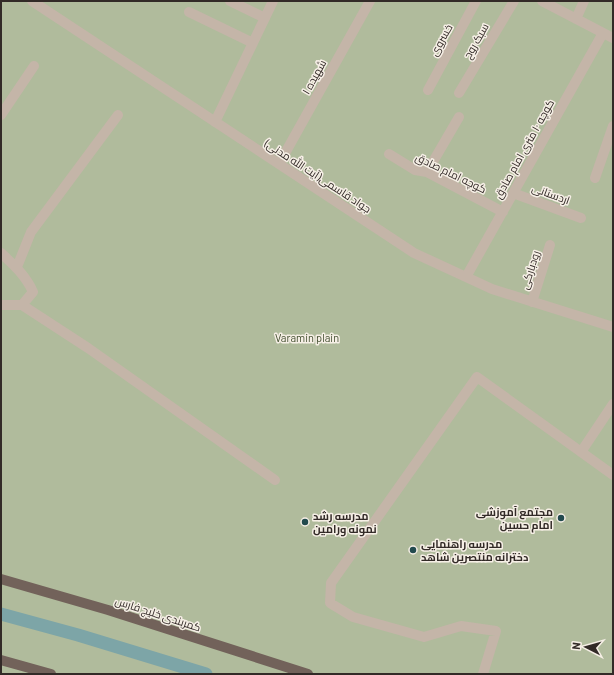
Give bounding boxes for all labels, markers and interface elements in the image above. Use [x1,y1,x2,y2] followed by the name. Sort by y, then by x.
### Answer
[460,21,493,62] street label: سبک روح
[427,22,455,58] street label: خسروی
[299,57,329,97] street label: شهیده ۱
[491,97,558,202] street label: کوچه ۱۰ متری امام صادق
[261,135,374,216] street label: جواد قاسمی(آیت الله مدنی)
[413,150,489,197] street label: کوچه امام صادق
[530,181,572,207] street label: اردستانی
[517,249,543,291] street label: رودبارکی
[275,331,339,344] park label: Varamin plain
[476,505,553,533] place label: مجتمع آموزشی امام حسین
[313,509,377,537] place label: مدرسه رشد نمونه ورامین
[556,513,566,523] marker: مجتمع آموزشی امام حسین
[300,517,310,527] marker: مدرسه رشد نمونه ورامین
[421,537,528,564] place label: مدرسه راهنمایی دخترانه منتصرین شاهد
[408,545,418,555] marker: مدرسه راهنمایی دخترانه منتصرین شاهد
[113,593,203,636] street label: کمربندی خلیج فارس
[566,627,606,667] north arrow
[569,642,582,650] text: N

